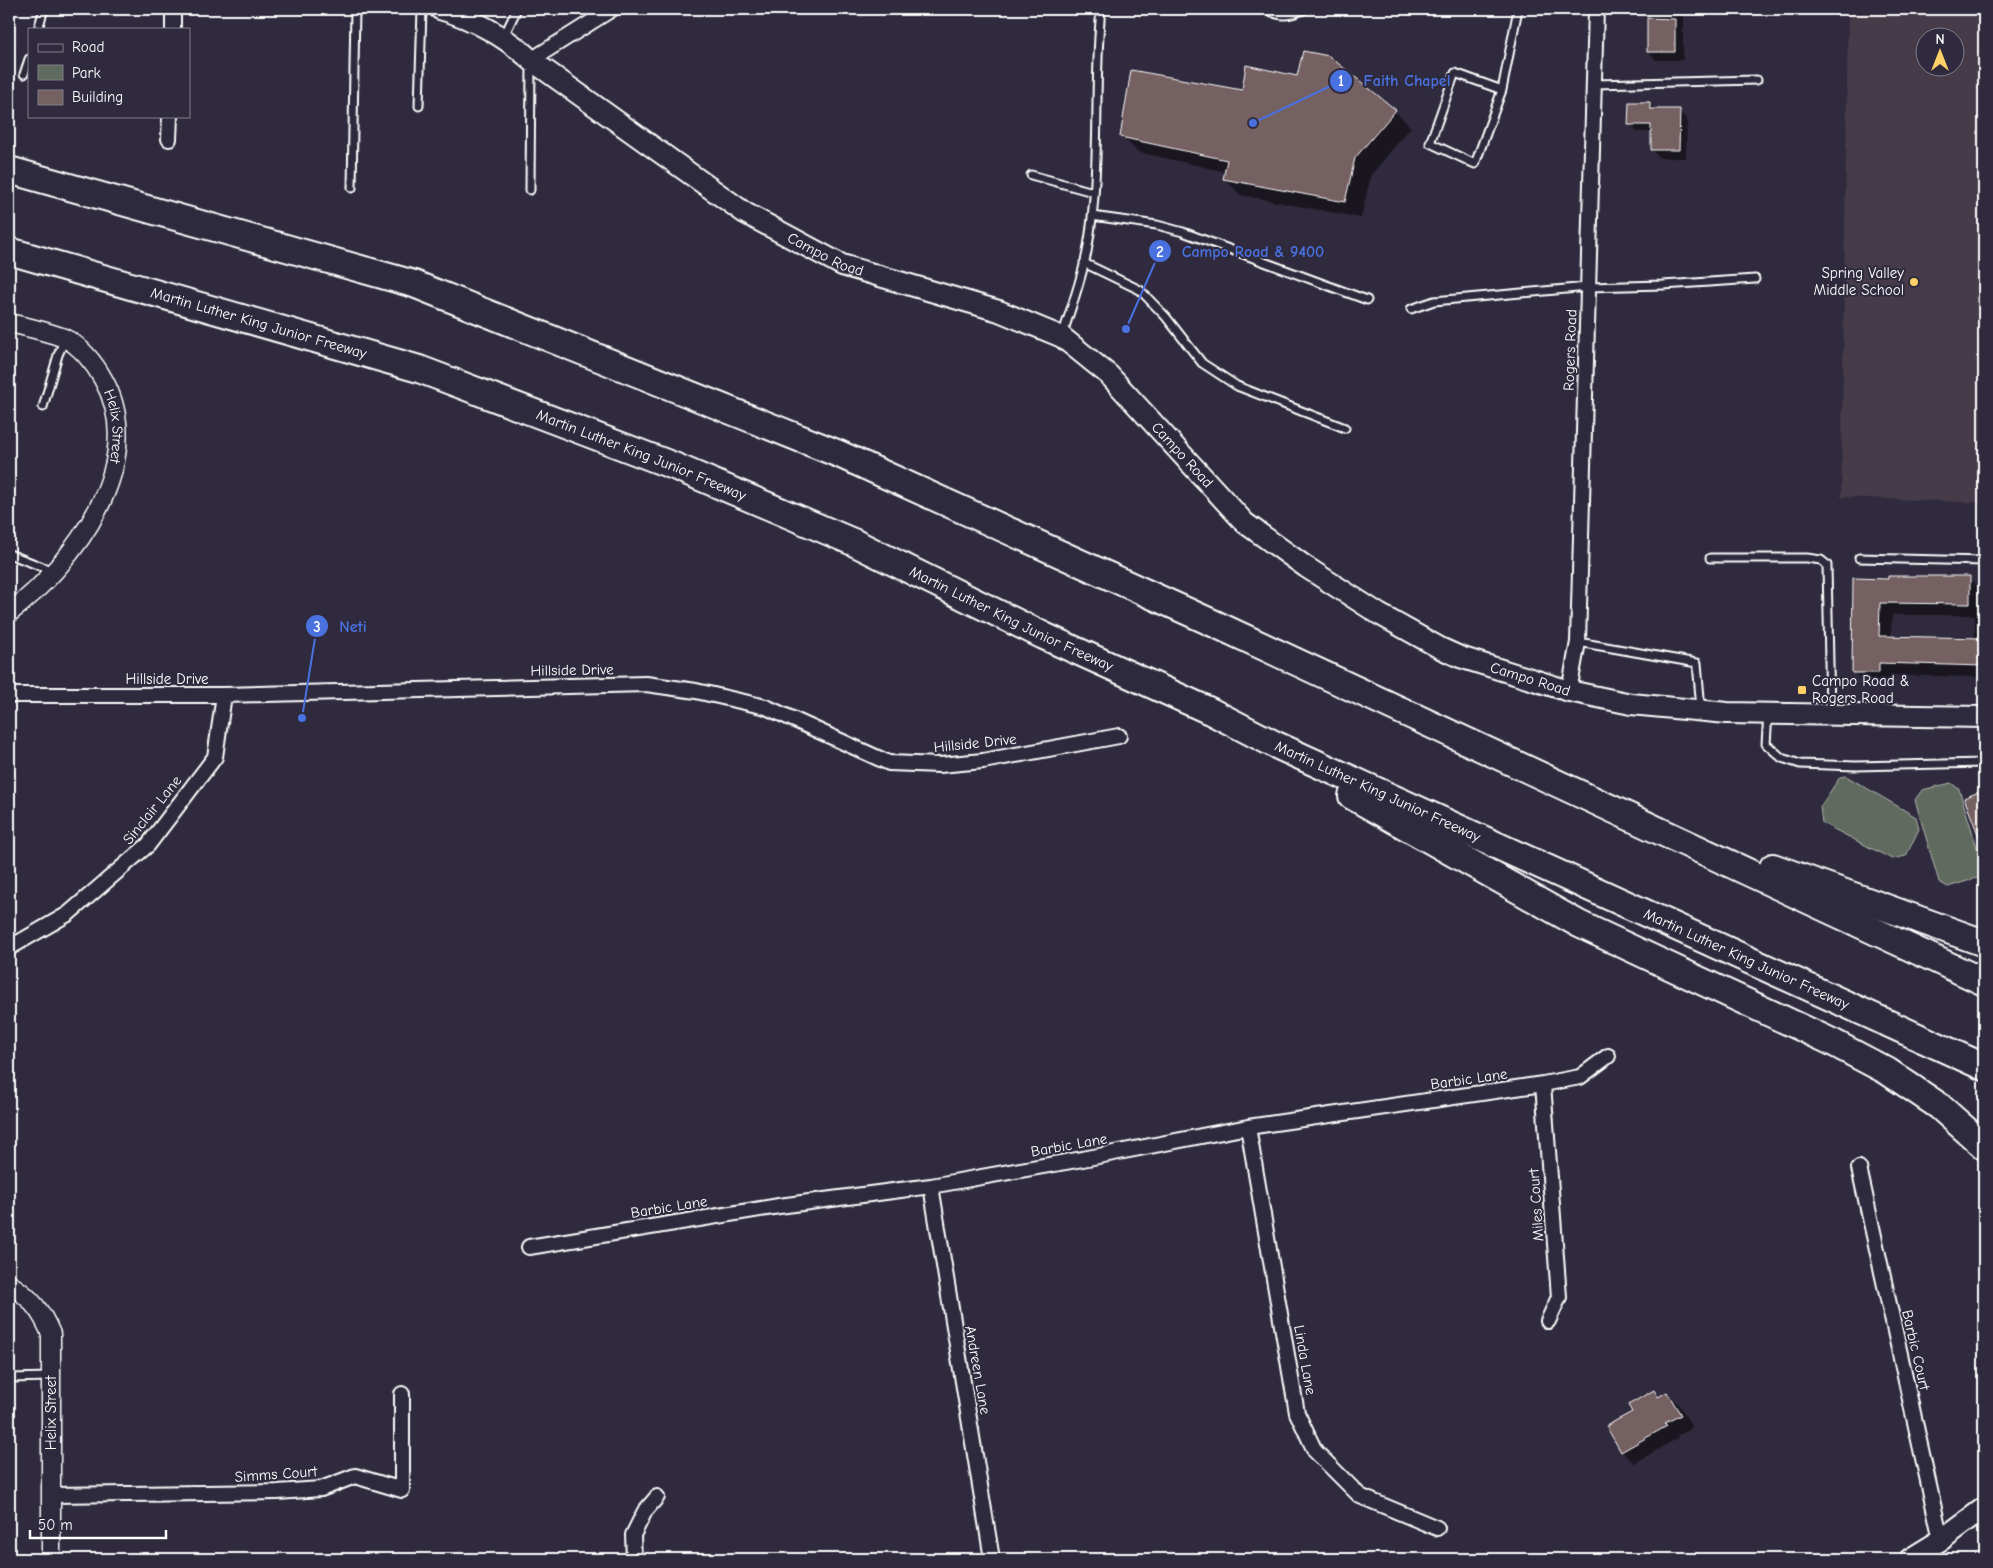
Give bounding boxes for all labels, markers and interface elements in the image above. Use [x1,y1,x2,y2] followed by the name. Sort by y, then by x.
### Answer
[28,28,190,118] legend
[1916,28,1966,78] north arrow
[1935,31,1945,48] text: N
[72,38,104,56] text: Road
[72,64,101,82] text: Park
[1329,65,1461,96] callout: Faith Chapel
[1338,72,1344,90] text: 1
[1364,72,1450,90] text: Faith Chapel
[72,88,123,106] text: Building
[784,228,866,280] street label: Campo Road
[1147,236,1335,267] callout: Campo Road & 9400
[1156,243,1164,261] text: 2
[1182,243,1324,261] text: Campo Road & 9400
[1814,264,1904,299] place label: Spring Valley Middle School
[1908,276,1920,288] marker: Spring Valley Middle School
[149,283,369,363] street label: Martin Luther King Junior Freeway
[1560,309,1580,391] street label: Rogers Road
[100,387,127,466] street label: Helix Street
[534,406,749,505] street label: Martin Luther King Junior Freeway
[1148,418,1217,491] street label: Campo Road
[907,562,1116,675] street label: Martin Luther King Junior Freeway
[305,611,377,642] callout: Neti
[313,618,321,636] text: 3
[339,618,367,636] text: Neti
[1488,658,1572,700] street label: Campo Road
[530,660,614,680] street label: Hillside Drive
[125,670,209,688] street label: Hillside Drive
[1812,672,1909,707] place label: Campo Road & Rogers Road
[1796,684,1808,696] marker: Campo Road & Rogers Road
[933,730,1018,756] street label: Hillside Drive
[1272,737,1484,846] street label: Martin Luther King Junior Freeway
[119,772,186,848] street label: Sinclair Lane
[1641,904,1852,1014] street label: Martin Luther King Junior Freeway
[1429,1065,1509,1093] street label: Barbic Lane
[1029,1129,1109,1161] street label: Barbic Lane
[1524,1167,1548,1242] street label: Miles Court
[629,1192,709,1222] street label: Barbic Lane
[1898,1308,1934,1393] street label: Barbic Court
[961,1324,995,1416] street label: Andreen Lane
[1290,1324,1320,1397] street label: Linda Lane
[42,1375,60,1450] street label: Helix Street
[234,1462,319,1486] street label: Simms Court
[30,1508,166,1540] scale bar
[38,1516,73,1534] text: 50 m

